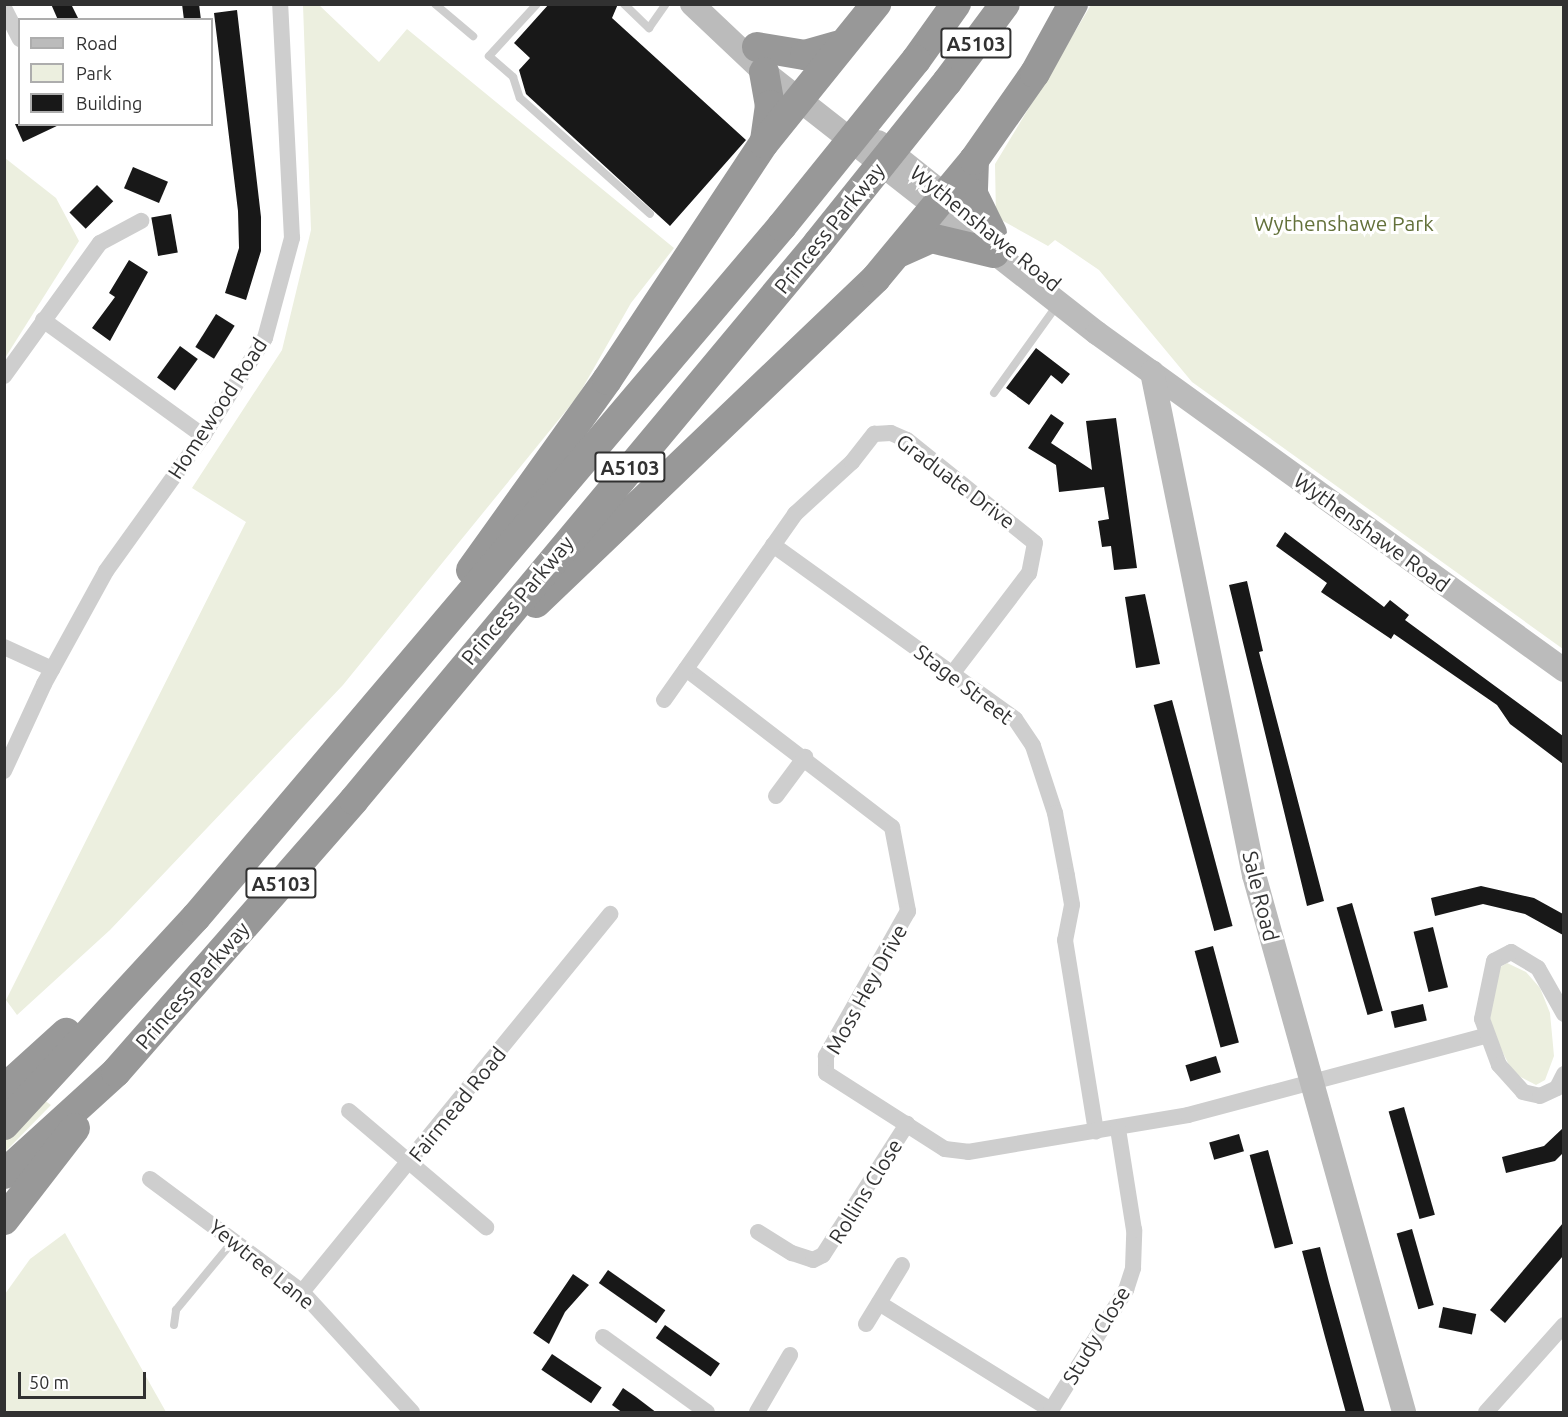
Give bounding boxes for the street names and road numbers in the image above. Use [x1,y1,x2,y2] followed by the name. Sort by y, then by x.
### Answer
[940,26,1012,60] road number: A5103
[769,158,889,298] street label: Princess Parkway
[906,160,1066,296] street label: Wythenshawe Road
[162,333,272,483] street label: Homewood Road
[892,428,1020,534] street label: Graduate Drive
[594,450,666,484] road number: A5103
[1289,467,1455,597] street label: Wythenshawe Road
[456,530,578,670] street label: Princess Parkway
[910,639,1018,729] street label: Stage Street
[1238,848,1284,944] street label: Sale Road
[245,866,317,900] road number: A5103
[130,916,254,1054] street label: Princess Parkway
[820,920,912,1058] street label: Moss Hey Drive
[403,1042,511,1166] street label: Fairmead Road
[823,1134,907,1248] street label: Rollins Close
[204,1214,320,1314] street label: Yewtree Lane
[1057,1281,1135,1389] street label: Study Close

